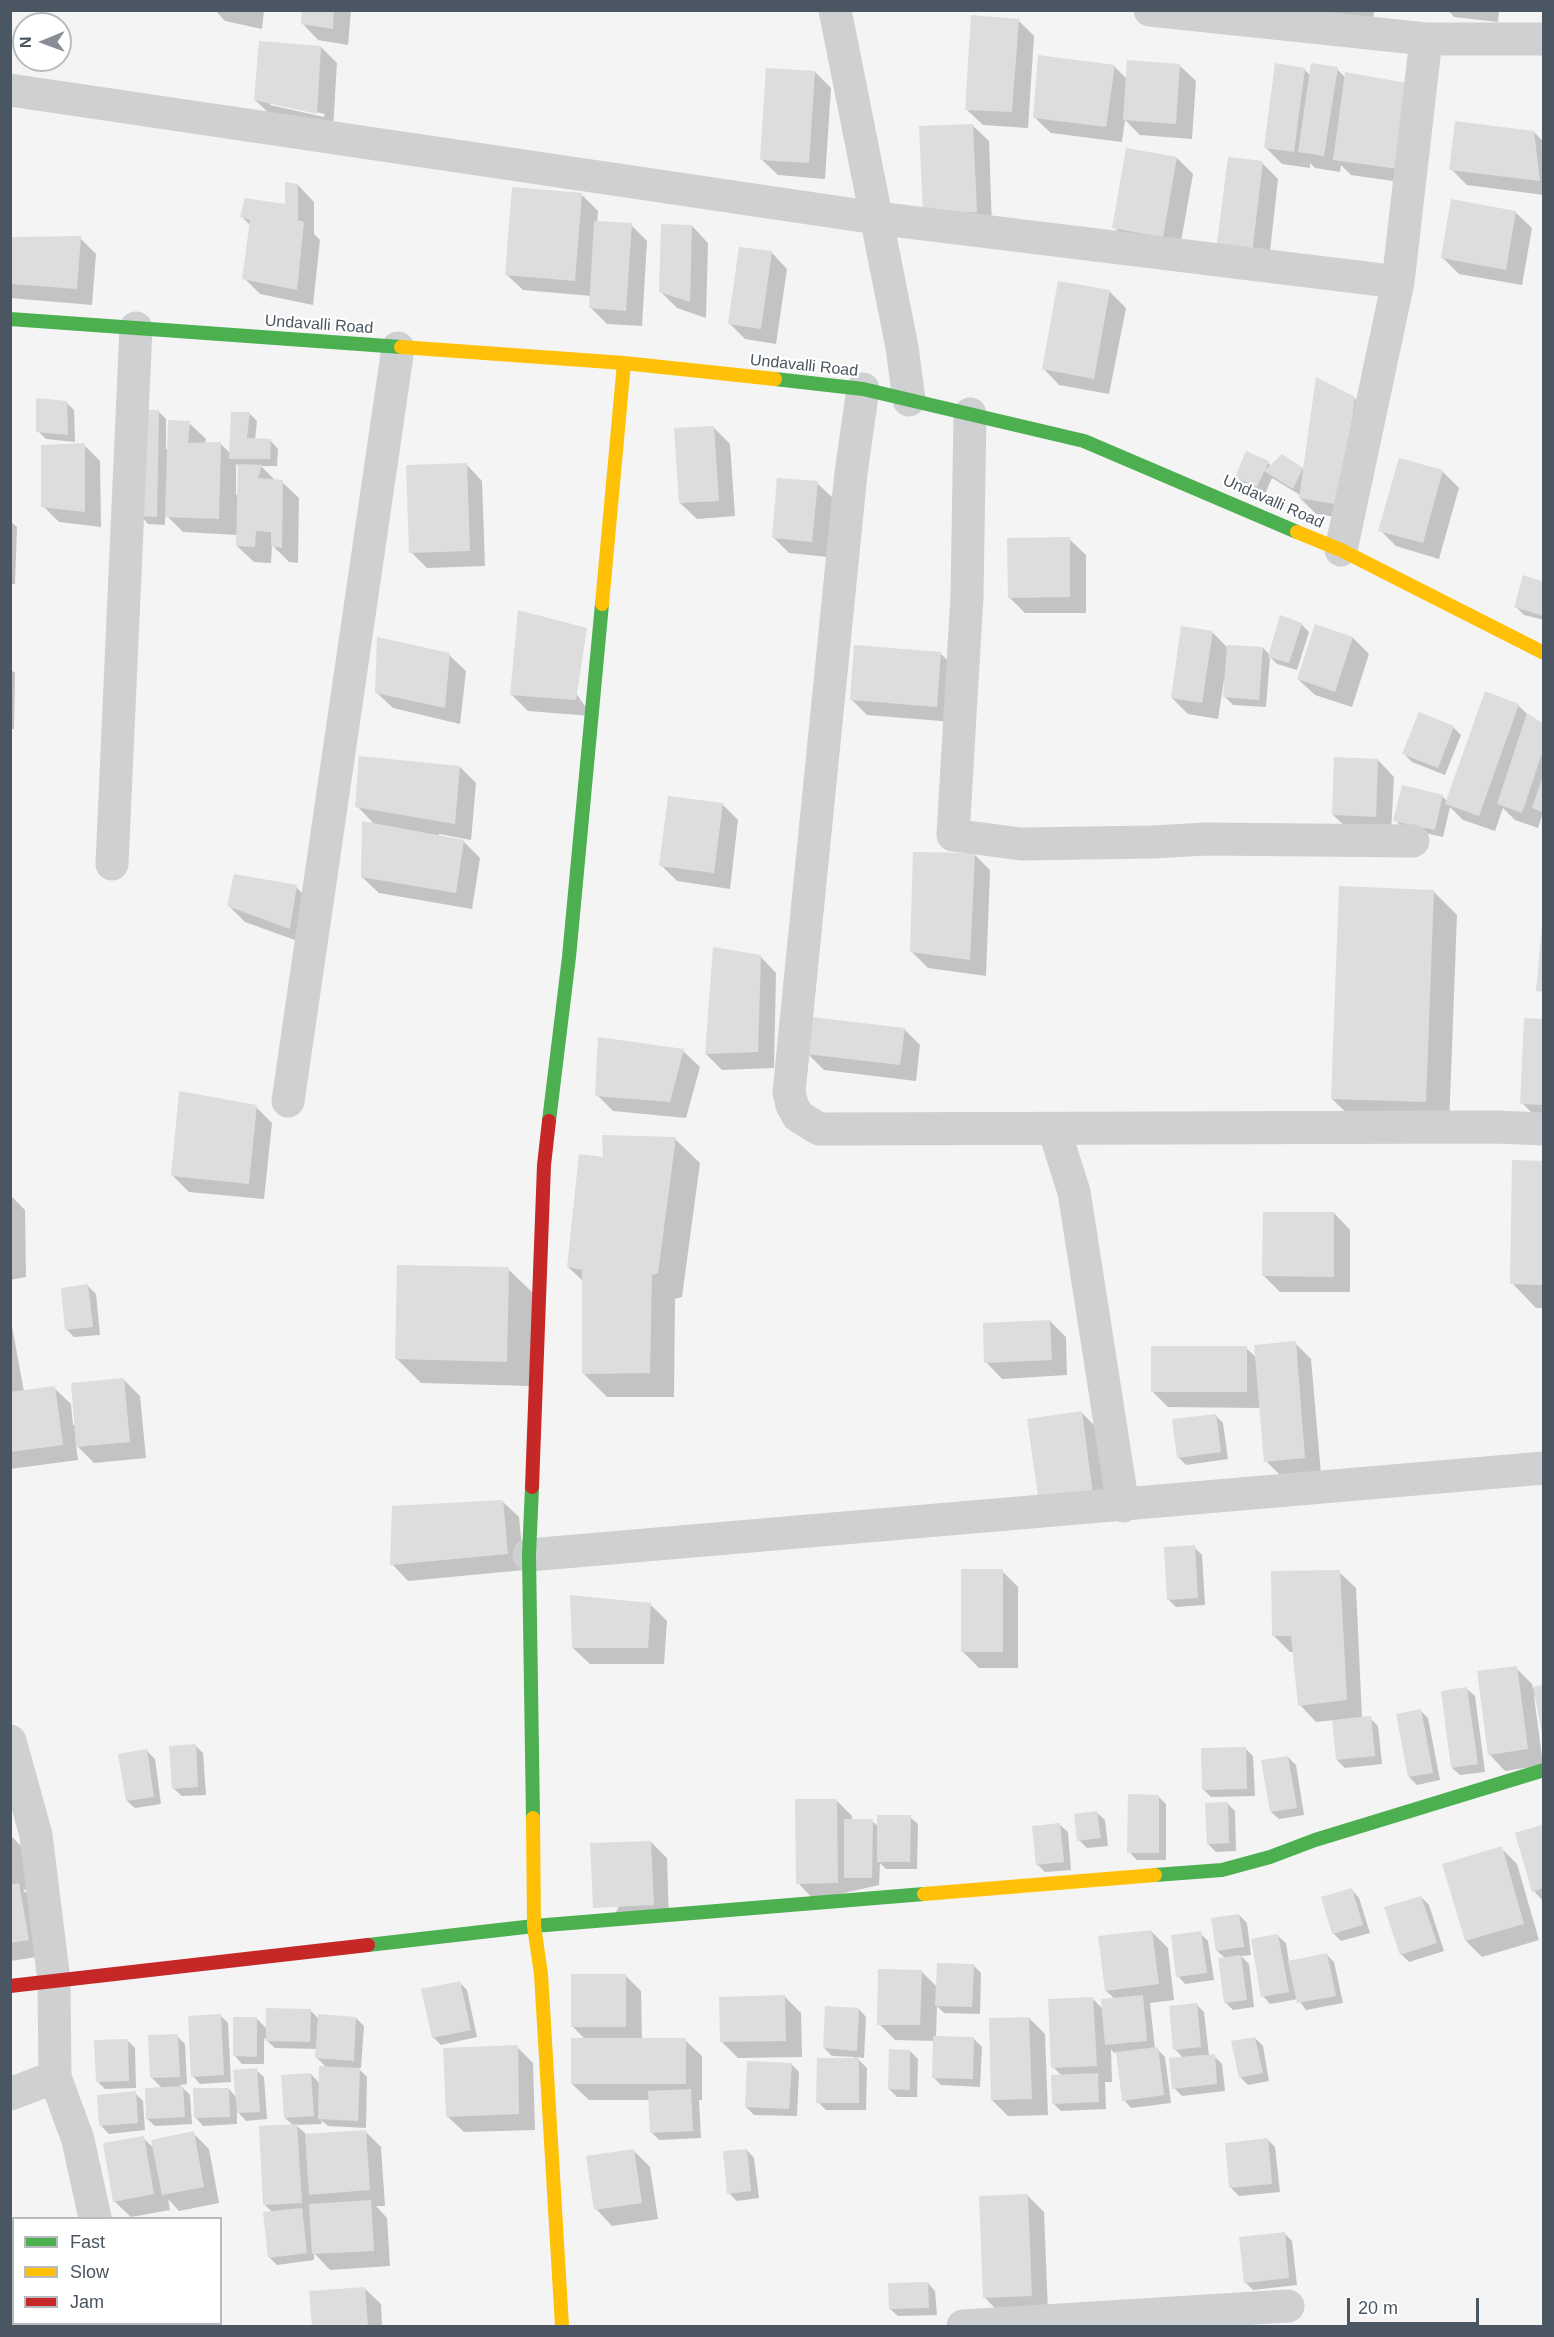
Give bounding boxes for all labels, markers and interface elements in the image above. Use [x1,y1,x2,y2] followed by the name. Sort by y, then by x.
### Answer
[12,12,72,72] north arrow
[17,36,34,48] text: N
[264,312,374,338] street label: Undavalli Road
[749,351,859,381] street label: Undavalli Road
[1220,471,1326,533] street label: Undavalli Road
[12,2217,222,2325] legend
[70,2232,105,2252] text: Fast
[70,2262,109,2282] text: Slow
[1350,2286,1482,2324] scale bar
[70,2292,104,2312] text: Jam
[1358,2298,1398,2318] text: 20 m

